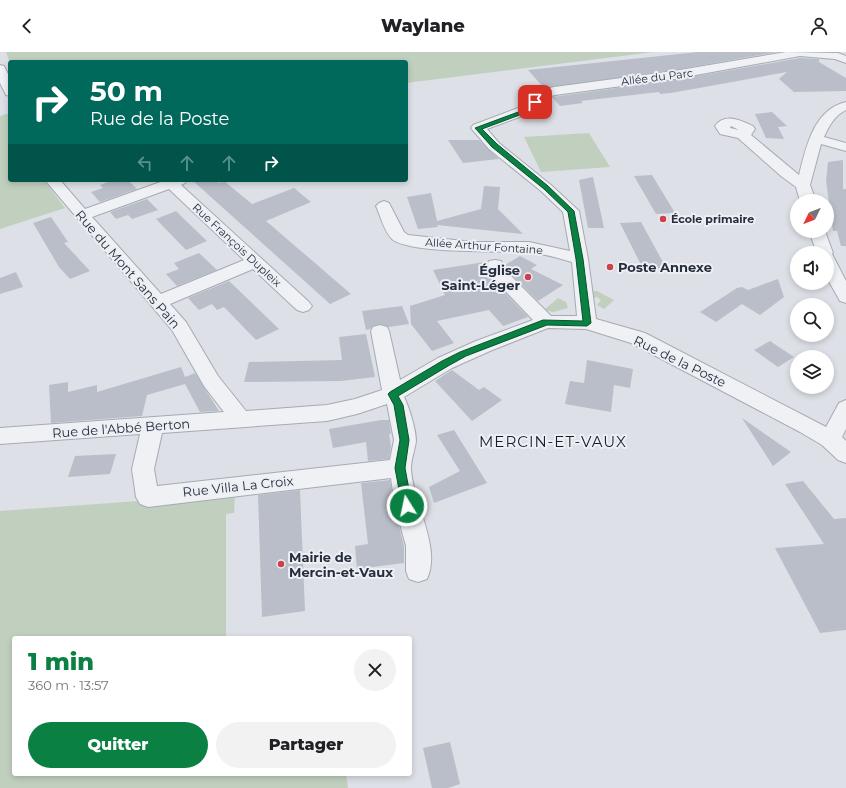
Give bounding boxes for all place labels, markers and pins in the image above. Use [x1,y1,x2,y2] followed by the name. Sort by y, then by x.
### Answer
[518,85,552,119] pin
[671,212,754,226] place label: École primaire
[658,214,668,224] marker: École primaire
[618,259,712,275] place label: Poste Annexe
[441,262,520,293] place label: Église Saint-Léger
[605,262,615,272] marker: Poste Annexe
[523,272,533,282] marker: Église Saint-Léger
[289,549,393,580] place label: Mairie de Mercin-et-Vaux
[276,559,286,569] marker: Mairie de Mercin-et-Vaux

